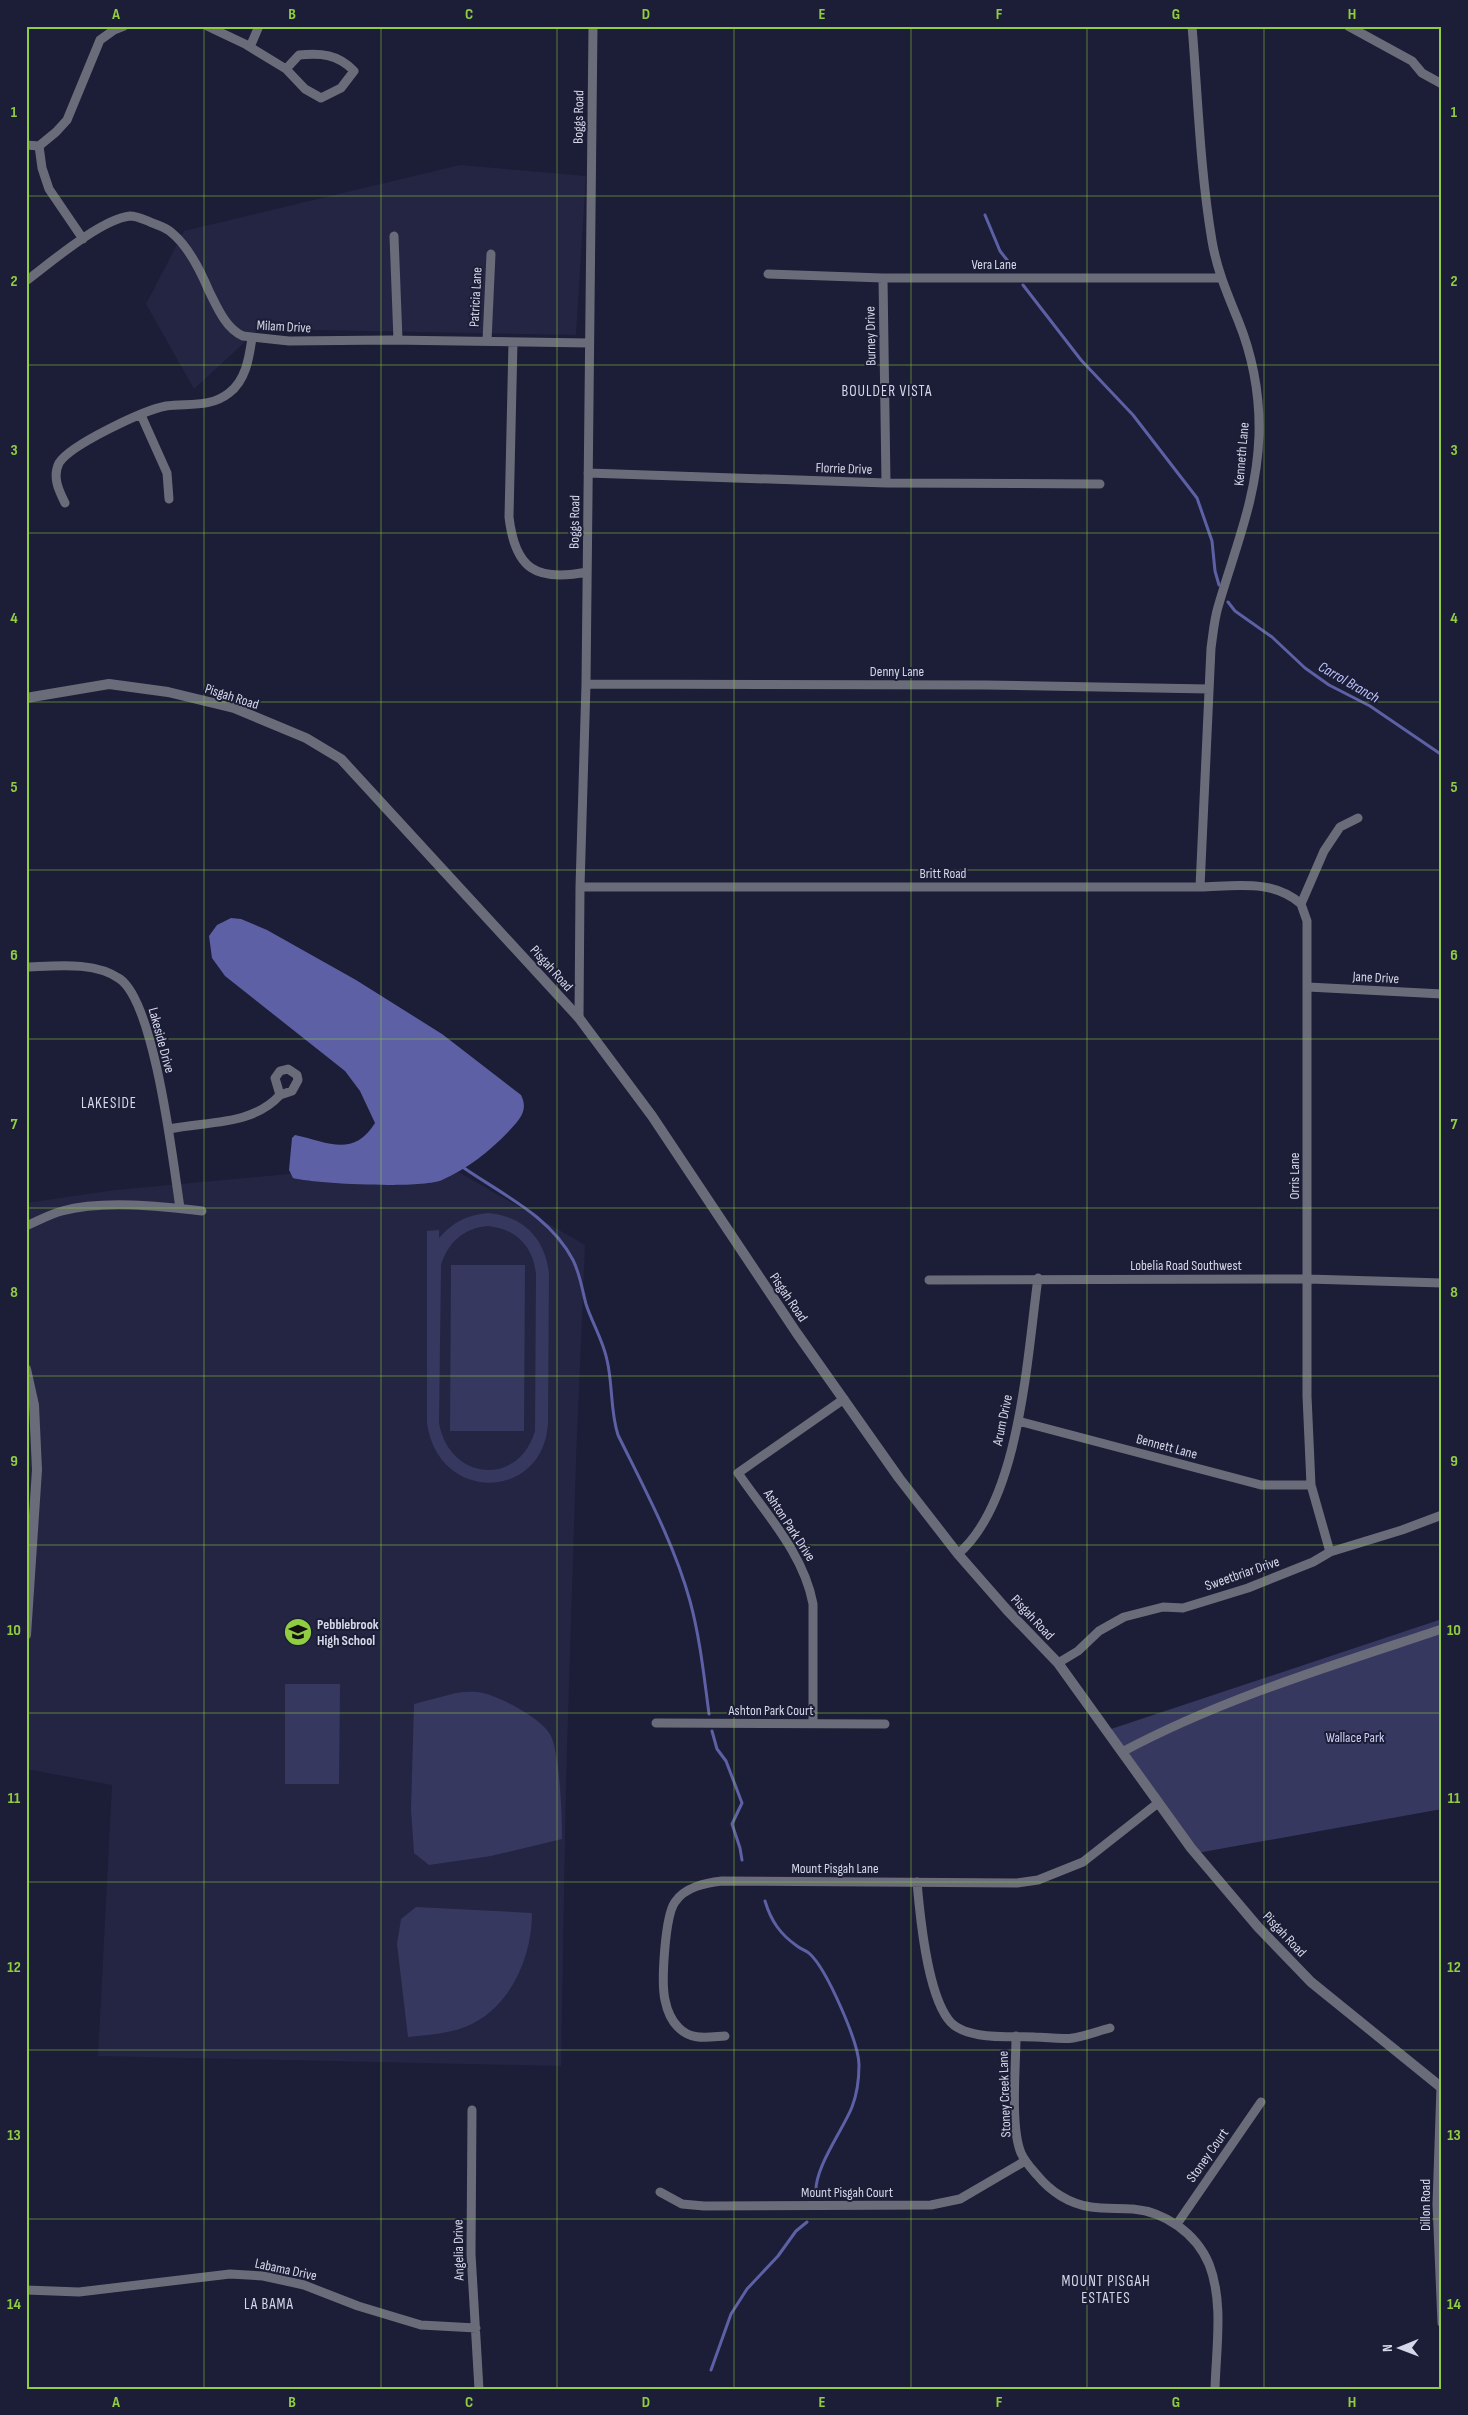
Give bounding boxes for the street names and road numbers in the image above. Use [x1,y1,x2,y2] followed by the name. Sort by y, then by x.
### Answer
[570,90,587,144] street label: Boggs Road
[971,256,1017,273] street label: Vera Lane
[465,267,486,327] street label: Patricia Lane
[861,306,880,366] street label: Burney Drive
[256,317,312,336] street label: Milam Drive
[1230,421,1253,487] street label: Kenneth Lane
[815,459,873,478] street label: Florrie Drive
[566,495,583,549] street label: Boggs Road
[870,663,924,680] street label: Denny Lane
[203,680,261,713] street label: Pisgah Road
[920,865,967,882] street label: Britt Road
[527,942,577,995] street label: Pisgah Road
[1351,968,1400,987] street label: Jane Drive
[145,1006,178,1075] street label: Lakeside Drive
[1286,1153,1303,1199] street label: Orris Lane
[1130,1257,1242,1274] street label: Lobelia Road Southwest
[766,1269,811,1325] street label: Pisgah Road
[989,1393,1016,1448] street label: Arum Drive
[1135,1430,1199,1463] street label: Bennett Lane
[759,1485,819,1564] street label: Ashton Park Drive
[1203,1553,1282,1594] street label: Sweetbriar Drive
[1007,1591,1058,1644] street label: Pisgah Road
[728,1702,813,1719] street label: Ashton Park Court
[791,1860,879,1877] street label: Mount Pisgah Lane
[1259,1908,1310,1961] street label: Pisgah Road
[994,2050,1015,2138] street label: Stoney Creek Lane
[1183,2125,1232,2186] street label: Stoney Court
[1417,2179,1434,2231] street label: Dillon Road
[801,2184,893,2201] street label: Mount Pisgah Court
[449,2219,468,2282] street label: Angelia Drive
[253,2255,318,2284] street label: Labama Drive

